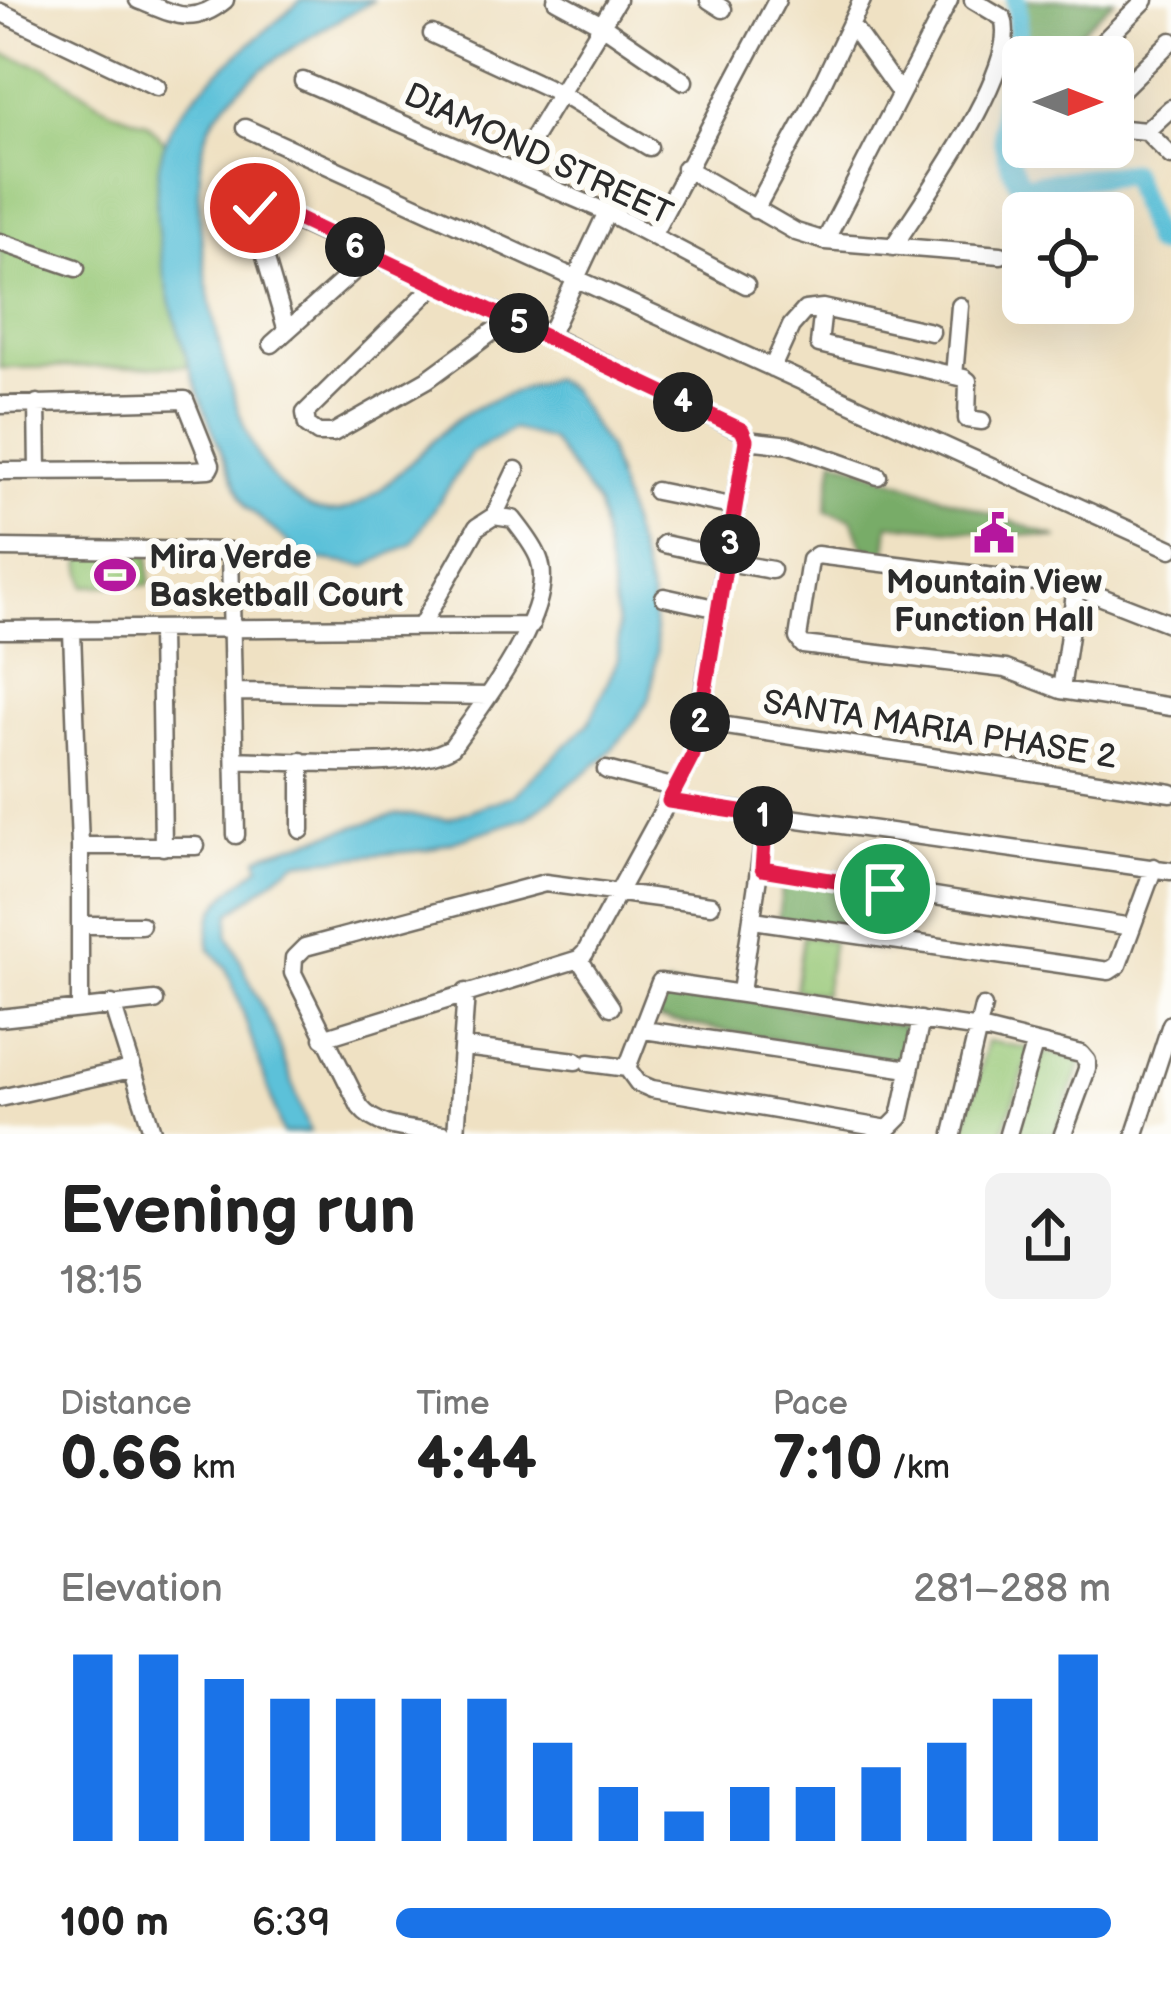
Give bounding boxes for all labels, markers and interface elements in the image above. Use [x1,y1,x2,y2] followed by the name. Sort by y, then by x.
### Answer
[1002,36,1134,168] north arrow
[1002,36,1134,324] map controls
[398,75,679,235] street label: DIAMOND STREET
[204,157,306,259] pin
[222,175,288,241] icon: check
[1002,192,1134,324] button: locate
[325,217,385,277] pin: 6
[345,227,365,267] text: 6
[489,293,549,353] pin: 5
[509,303,529,343] text: 5
[653,372,713,432] pin: 4
[673,382,693,422] text: 4
[971,510,1017,556] public building icon: Mountain View Function Hall
[700,514,760,574] pin: 3
[720,524,740,564] text: 3
[149,538,403,616] place label: Mira Verde Basketball Court
[92,552,138,598] sports icon: Mira Verde Basketball Court
[886,563,1102,641] place label: Mountain View Function Hall
[760,682,1120,778] street label: SANTA MARIA PHASE 2
[670,692,730,752] pin: 2
[690,702,710,742] text: 2
[733,786,793,846] pin: 1
[756,796,770,836] text: 1
[834,838,936,940] pin
[852,856,918,922] icon: arrive
[60,1173,416,1252] text: Evening run
[985,1173,1111,1299] button: share
[60,1258,143,1305] text: 18:15
[60,1384,192,1424] text: Distance
[416,1384,489,1424] text: Time
[773,1384,848,1424] text: Pace
[60,1424,183,1496] text: 0.66
[416,1424,537,1496] text: 4:44
[773,1424,883,1496] text: 7:10
[183,1448,236,1488] text: km
[883,1448,950,1488] text: /km
[60,1566,223,1613] text: Elevation
[913,1566,1111,1613] text: 281–288 m
[60,1900,169,1947] text: 100 m
[252,1900,330,1947] text: 6:39

